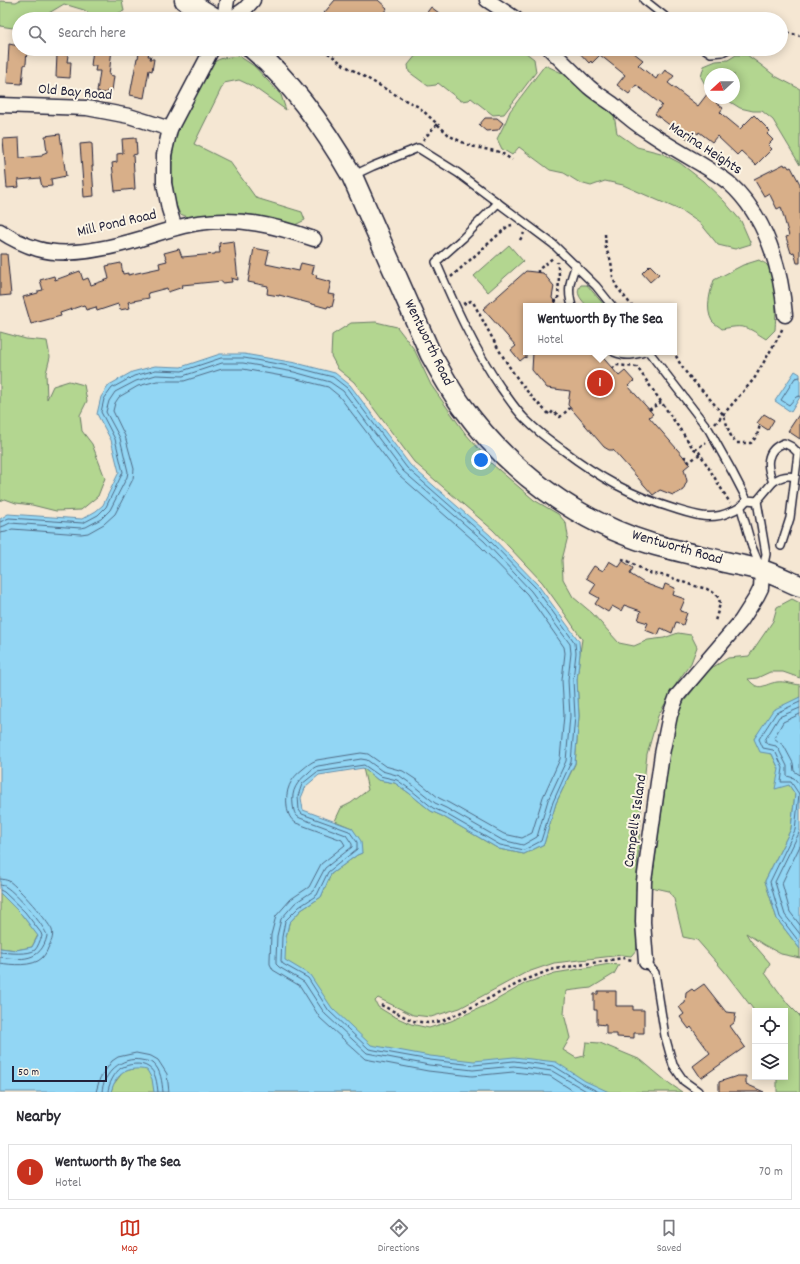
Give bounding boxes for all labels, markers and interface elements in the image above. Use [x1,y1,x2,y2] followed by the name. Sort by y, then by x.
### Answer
[12,12,788,56] search box
[26,23,48,45] icon: search
[58,23,126,45] text: Search here
[704,68,740,104] north arrow
[37,79,113,107] street label: Old Bay Road
[664,117,746,181] street label: Marina Heights
[75,204,159,244] street label: Mill Pond Road
[398,296,458,390] street label: Wentworth Road
[523,303,677,355] popup
[537,309,663,331] text: Wentworth By The Sea
[537,331,563,350] text: Hotel
[587,368,613,398] pin: 1
[471,450,491,470] your location
[629,525,725,571] street label: Wentworth Road
[619,773,653,869] street label: Campell's Island
[752,1008,788,1080] map controls
[752,1008,788,1044] button: locate
[752,1044,788,1080] button: layers
[12,1064,107,1083] scale bar
[18,1065,39,1081] text: 50 m
[16,1106,60,1130] text: Nearby
[55,1152,180,1174] text: Wentworth By The Sea
[29,1163,31,1182] text: 1
[759,1163,783,1182] text: 70 m
[55,1174,81,1193] text: Hotel
[119,1217,141,1257] tab: Map
[378,1217,420,1257] tab: Directions
[657,1217,681,1257] tab: Saved

